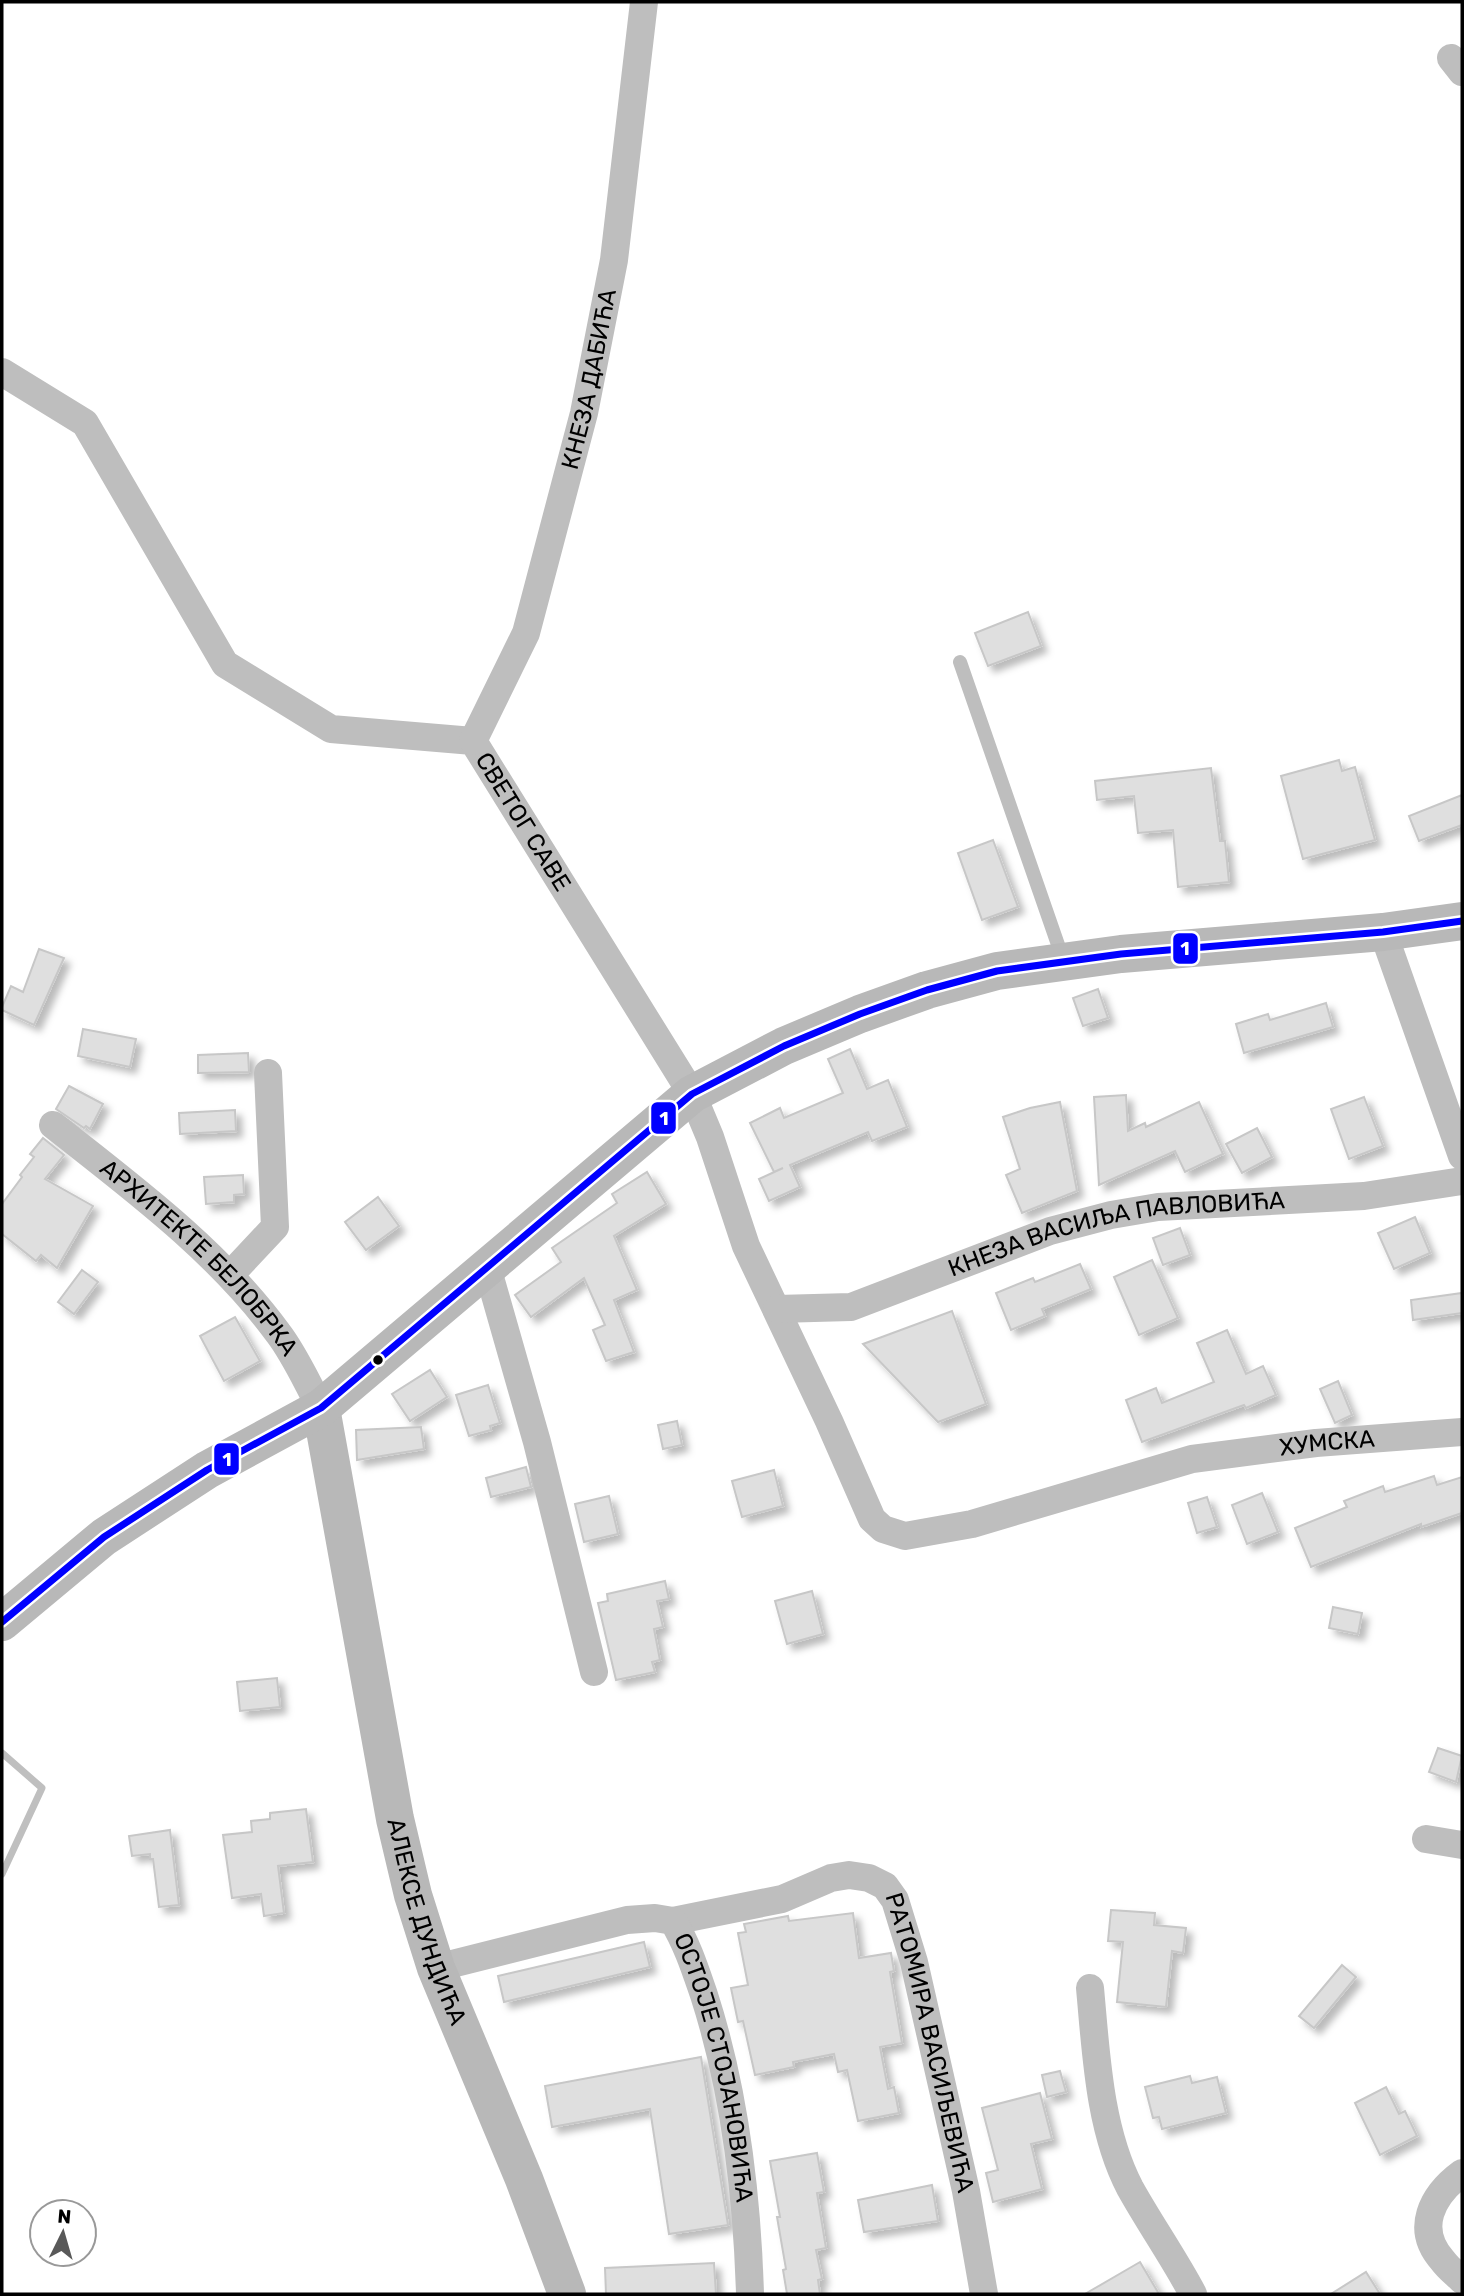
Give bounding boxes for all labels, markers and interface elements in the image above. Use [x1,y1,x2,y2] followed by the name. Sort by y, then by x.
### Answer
[556,287,622,472] street label: КНЕЗА ДАБИЋА
[470,747,577,896] street label: СВЕТОГ САВЕ
[1172,932,1199,965] line badge: 1
[1180,937,1190,960] text: 1
[650,1101,677,1135] line badge: 1
[659,1107,669,1130] text: 1
[95,1154,304,1361] street label: АРХИТЕКТЕ БЕЛОБРКА
[944,1186,1286,1283] street label: КНЕЗА ВАСИЉА ПАВЛОВИЋА
[371,1353,385,1367] unlabelled marker
[1278,1425,1376,1462] street label: ХУМСКА
[213,1442,240,1476] line badge: 1
[222,1448,232,1471] text: 1
[381,1816,472,2029] street label: АЛЕКСЕ ДУНДИЋА
[880,1889,980,2195] street label: РАТОМИРА ВАСИЉЕВИЋА
[668,1929,758,2204] street label: ОСТОЈЕ СТОЈАНОВИЋА
[28,2198,98,2268] north arrow
[57,2205,72,2229] text: N

